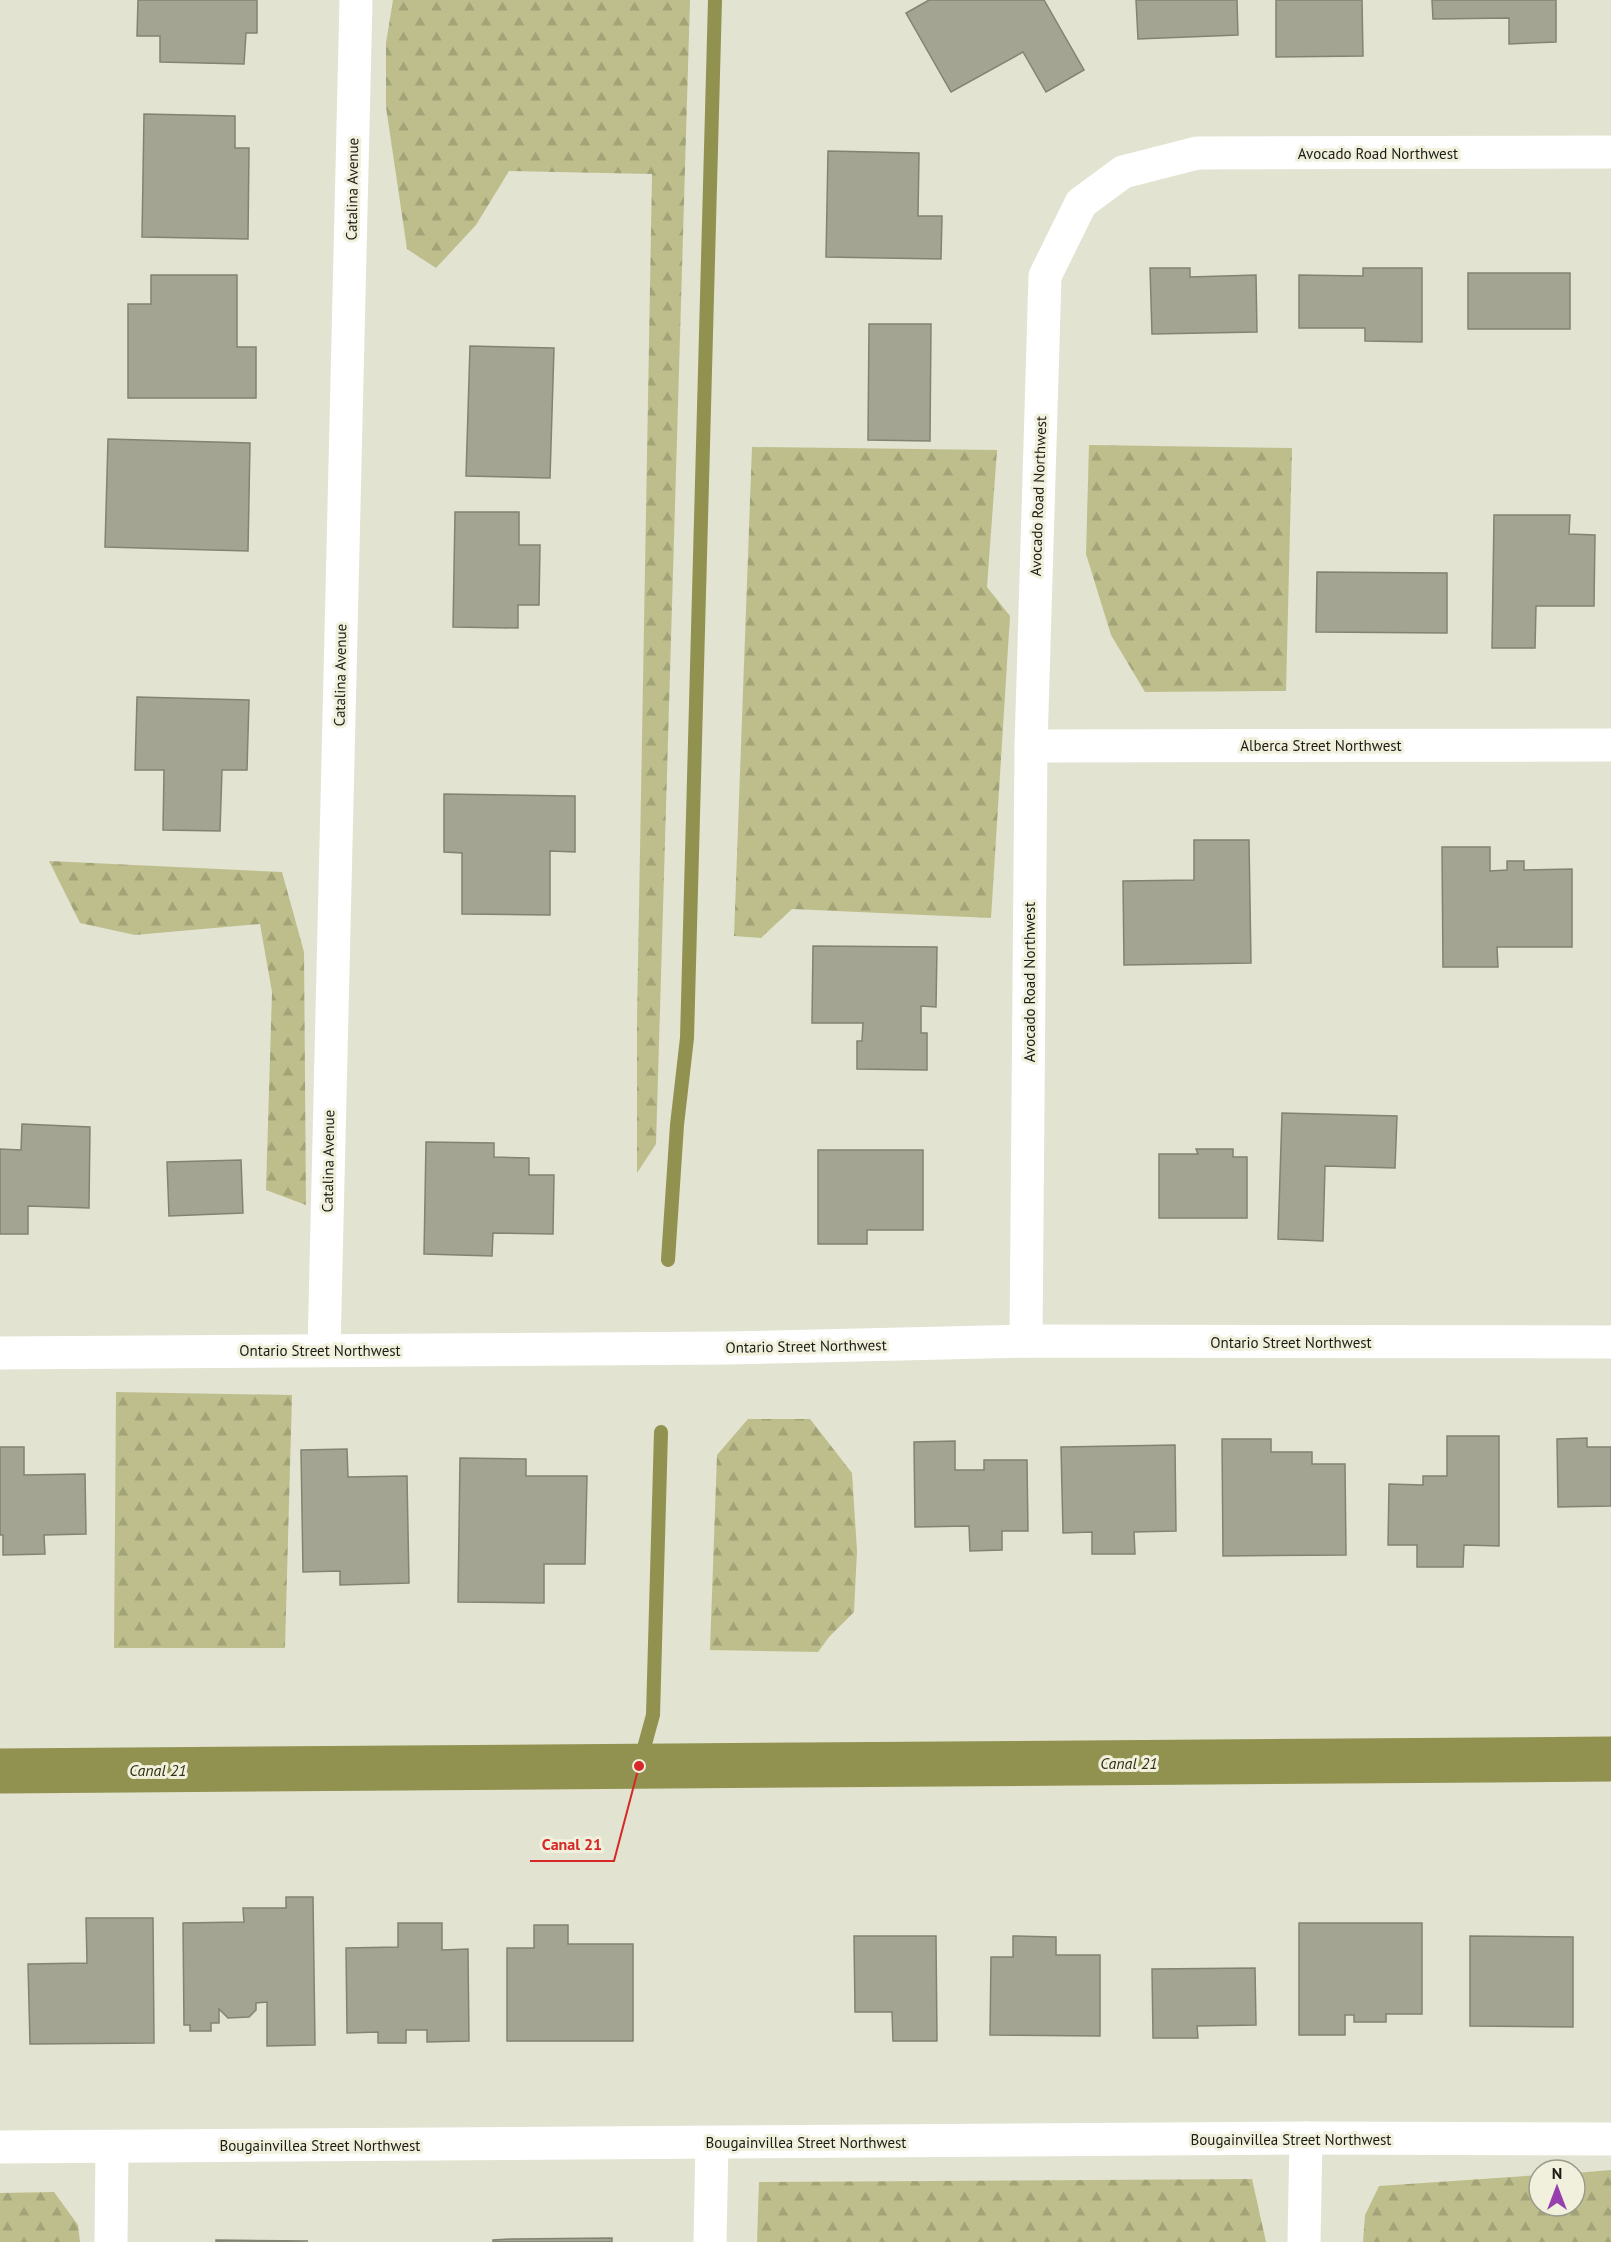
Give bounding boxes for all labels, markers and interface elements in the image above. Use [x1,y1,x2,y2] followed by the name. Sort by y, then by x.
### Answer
[342,137,362,241] street label: Catalina Avenue
[1298,144,1458,163] street label: Avocado Road Northwest
[1026,416,1050,576] street label: Avocado Road Northwest
[330,623,350,727] street label: Catalina Avenue
[1240,736,1402,755] street label: Alberca Street Northwest
[1020,902,1039,1062] street label: Avocado Road Northwest
[318,1109,338,1213] street label: Catalina Avenue
[1210,1333,1372,1352] street label: Ontario Street Northwest
[725,1335,887,1357] street label: Ontario Street Northwest
[239,1341,401,1360] street label: Ontario Street Northwest
[1100,1753,1158,1773] water label: Canal 21
[129,1760,187,1780] water label: Canal 21
[530,1827,614,1861] callout: Canal 21
[542,1834,602,1854] text: Canal 21
[1191,2130,1391,2149] street label: Bougainvillea Street Northwest
[706,2133,906,2152] street label: Bougainvillea Street Northwest
[220,2136,420,2155] street label: Bougainvillea Street Northwest
[1527,2158,1587,2218] north arrow
[1552,2163,1562,2183] text: N

